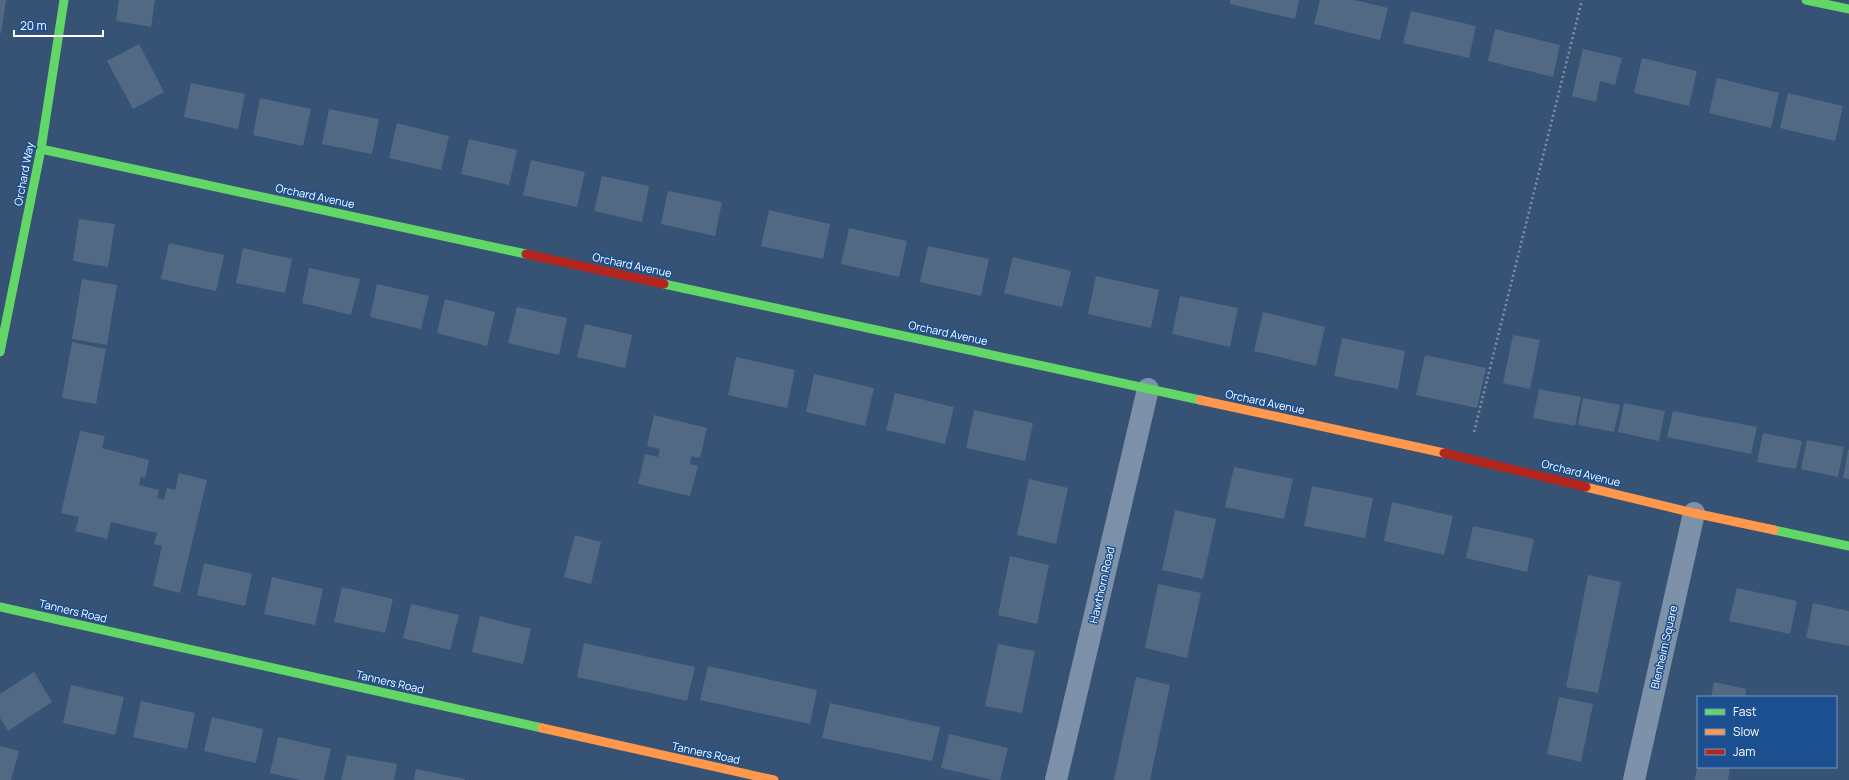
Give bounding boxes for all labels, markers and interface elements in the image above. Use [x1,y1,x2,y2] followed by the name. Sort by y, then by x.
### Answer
[14,12,103,38] scale bar
[20,17,47,34] text: 20 m
[10,141,37,207] street label: Orchard Way
[274,180,357,211] street label: Orchard Avenue
[591,249,674,280] street label: Orchard Avenue
[907,317,990,348] street label: Orchard Avenue
[1224,386,1307,417] street label: Orchard Avenue
[1540,455,1623,490] street label: Orchard Avenue
[1085,545,1118,625] street label: Hawthorn Road
[38,595,108,626] street label: Tanners Road
[1647,603,1681,690] street label: Blenheim Square
[355,666,425,697] street label: Tanners Road
[1697,696,1837,768] legend
[1733,703,1757,720] text: Fast
[1733,723,1759,740] text: Slow
[671,738,741,767] street label: Tanners Road
[1733,743,1755,760] text: Jam

